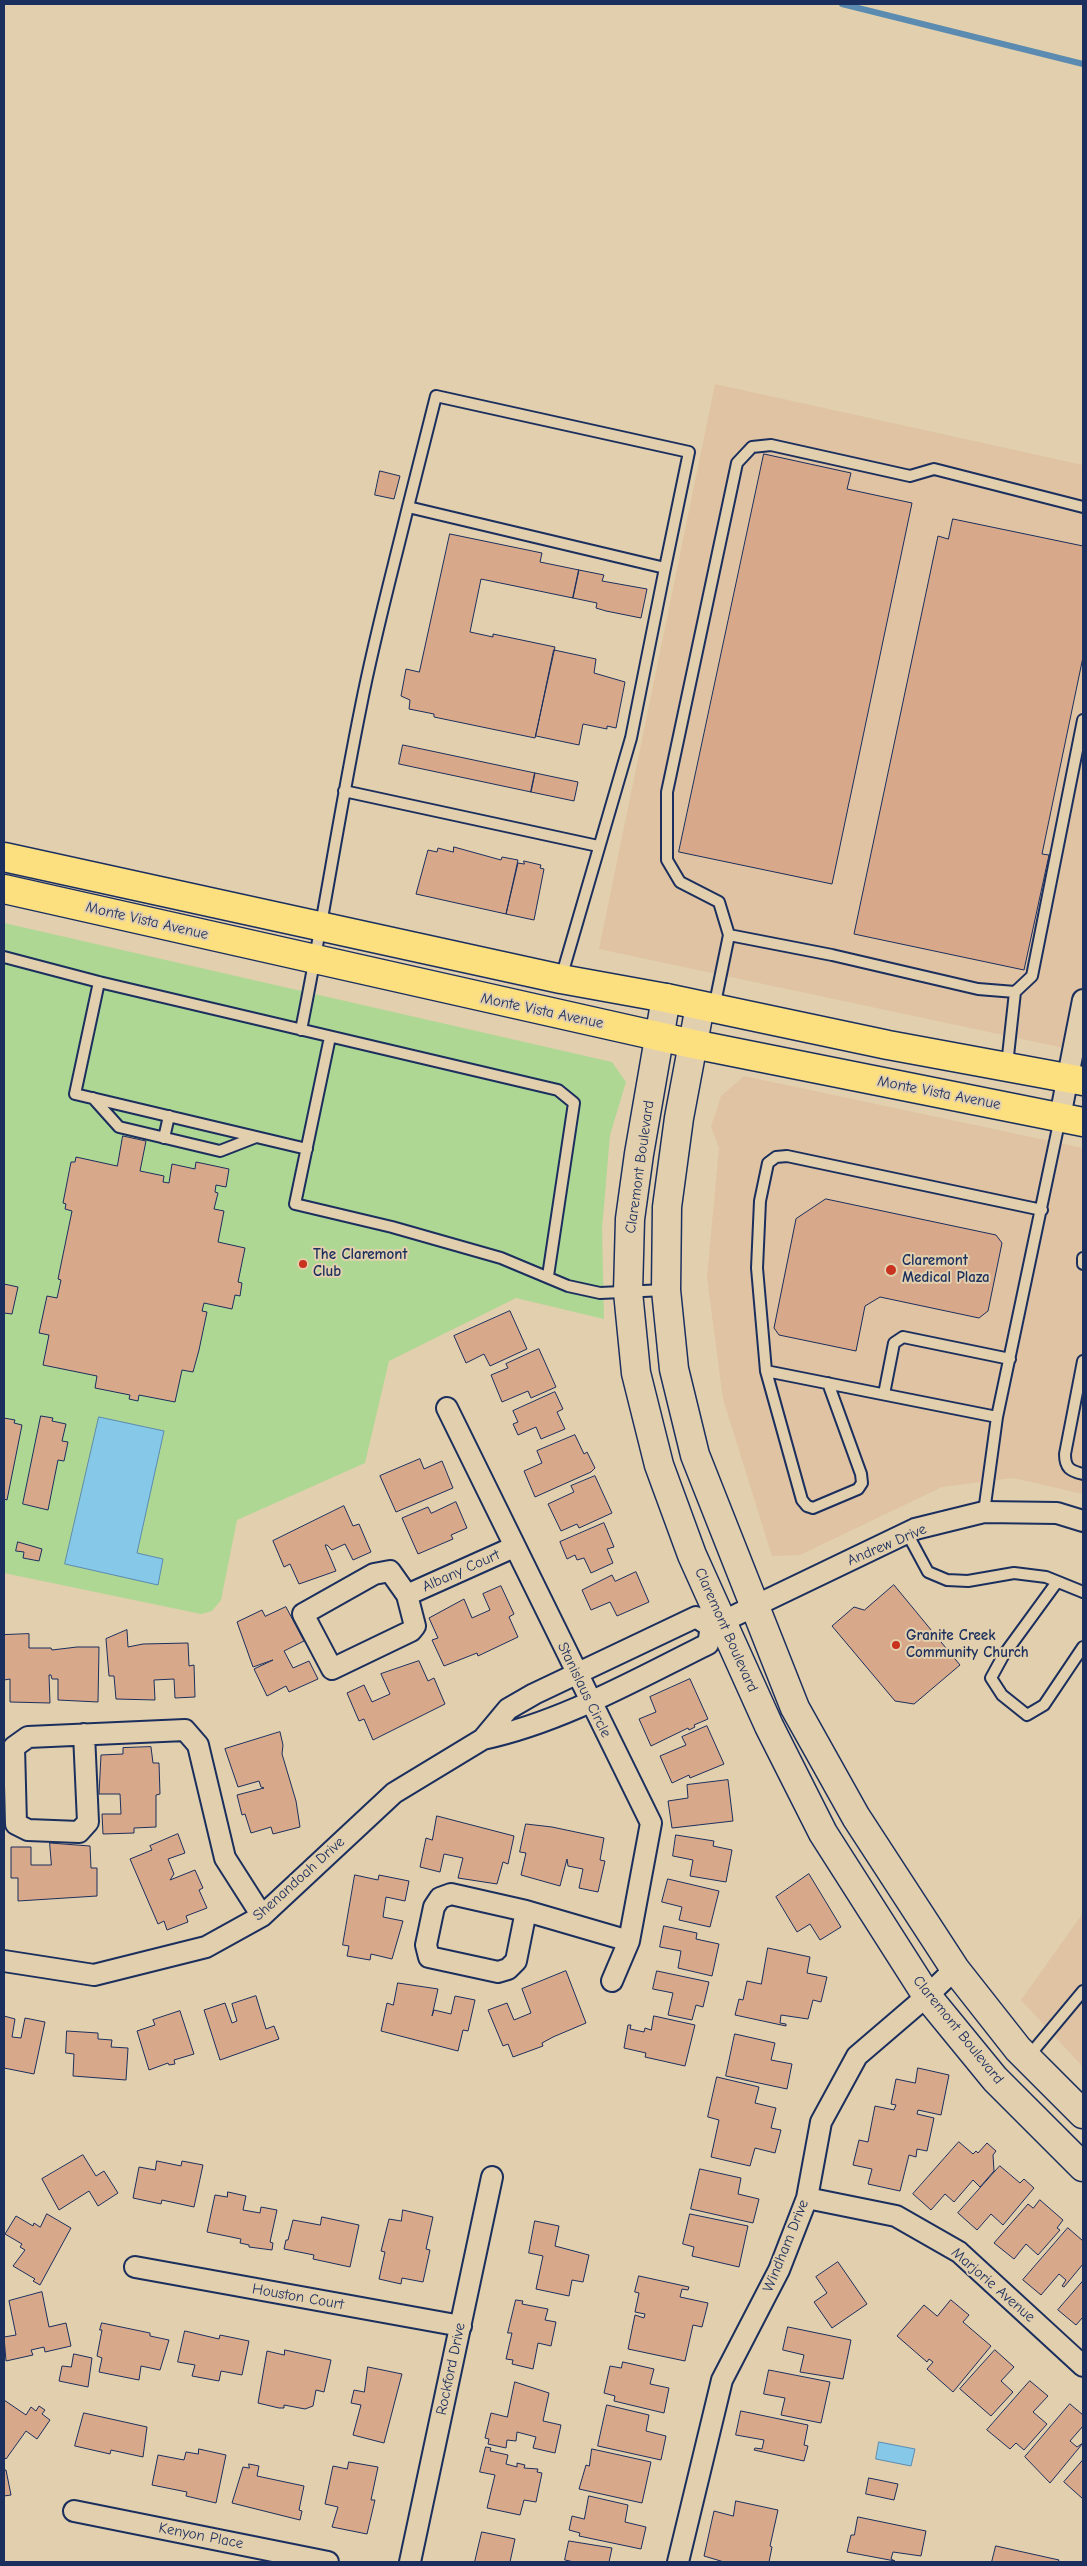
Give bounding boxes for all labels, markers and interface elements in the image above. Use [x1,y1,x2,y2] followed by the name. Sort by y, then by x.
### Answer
[84,898,210,944] street label: Monte Vista Avenue
[479,989,605,1033] street label: Monte Vista Avenue
[876,1072,1002,1114] street label: Monte Vista Avenue
[622,1099,658,1235] street label: Claremont Boulevard
[313,1246,407,1281] place label: The Claremont Club
[902,1252,990,1287] place label: Claremont Medical Plaza
[297,1258,309,1270] marker: The Claremont Club
[884,1263,898,1277] marker: Claremont Medical Plaza
[845,1520,929,1570] street label: Andrew Drive
[420,1546,502,1596] street label: Albany Court
[690,1565,762,1695] street label: Claremont Boulevard
[906,1627,1029,1662] place label: Granite Creek Community Church
[553,1639,615,1741] street label: Stanislaus Circle
[890,1639,902,1651] marker: Granite Creek Community Church
[249,1833,349,1925] street label: Shenandoah Drive
[909,1972,1007,2088] street label: Claremont Boulevard
[759,2197,813,2295] street label: Windham Drive
[947,2244,1039,2326] street label: Marjorie Avenue
[251,2280,345,2314] street label: Houston Court
[432,2321,470,2417] street label: Rockford Drive
[157,2519,245,2553] street label: Kenyon Place

